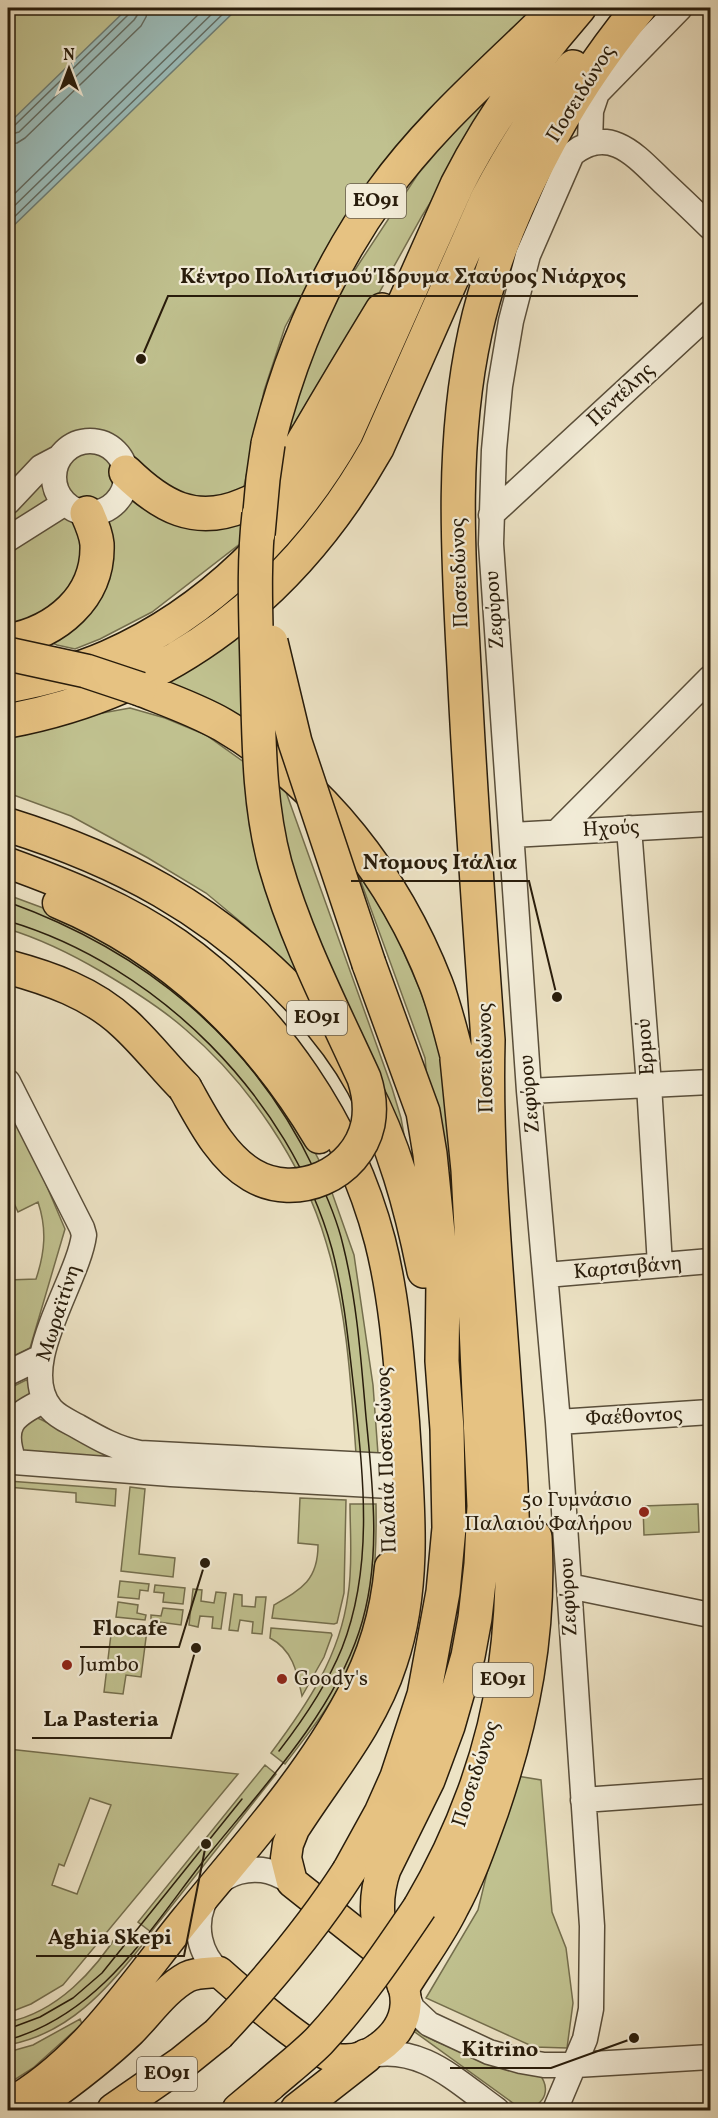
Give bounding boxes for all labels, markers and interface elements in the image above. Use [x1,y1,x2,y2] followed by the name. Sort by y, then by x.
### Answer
[39,39,99,99] north arrow
[539,39,623,149] street label: Ποσειδώνος
[63,45,75,67] text: N
[346,184,406,218] road number: ΕΟ91
[168,256,638,296] callout: Κέντρο Πολιτισμού Ίδρυμα Σταύρος Νιάρχος
[180,262,626,293] text: Κέντρο Πολιτισμού Ίδρυμα Σταύρος Νιάρχος
[581,356,661,434] street label: Πεντέλης
[444,517,476,629] street label: Ποσειδώνος
[478,570,512,650] street label: Ζεφύρου
[582,813,640,845] street label: Ηχούς
[351,841,529,881] callout: Ντομους Ιτάλια
[363,848,517,879] text: Ντομους Ιτάλια
[287,1001,347,1035] road number: ΕΟ91
[471,1003,501,1113] street label: Ποσειδώνος
[630,1018,662,1076] street label: Ερμού
[512,1054,548,1134] street label: Ζεφύρου
[572,1249,684,1287] street label: Καρτσιβάνη
[30,1261,88,1365] street label: Μωραϊτίνη
[369,1366,405,1554] street label: Παλαιά Ποσειδώνος
[585,1400,683,1434] street label: Φαέθοντος
[464,1486,632,1539] place label: 5ο Γυμνάσιο Παλαιού Φαλήρου
[637,1505,651,1519] marker: 5ο Γυμνάσιο Παλαιού Φαλήρου
[552,1557,586,1637] street label: Ζεφύρου
[80,1607,179,1647] callout: Flocafe
[92,1614,168,1645] text: Flocafe
[79,1651,139,1680] place label: Jumbo
[60,1658,74,1672] marker: Jumbo
[473,1663,533,1697] road number: ΕΟ91
[294,1665,368,1694] place label: Goody's
[275,1672,289,1686] marker: Goody's
[32,1698,171,1738] callout: La Pasteria
[43,1705,159,1736] text: La Pasteria
[445,1717,507,1831] street label: Ποσειδώνος
[36,1916,184,1956] callout: Aghia Skepi
[48,1923,172,1954] text: Aghia Skepi
[450,2028,551,2068] callout: Kitrino
[462,2035,538,2066] text: Kitrino
[137,2057,197,2091] road number: ΕΟ91

